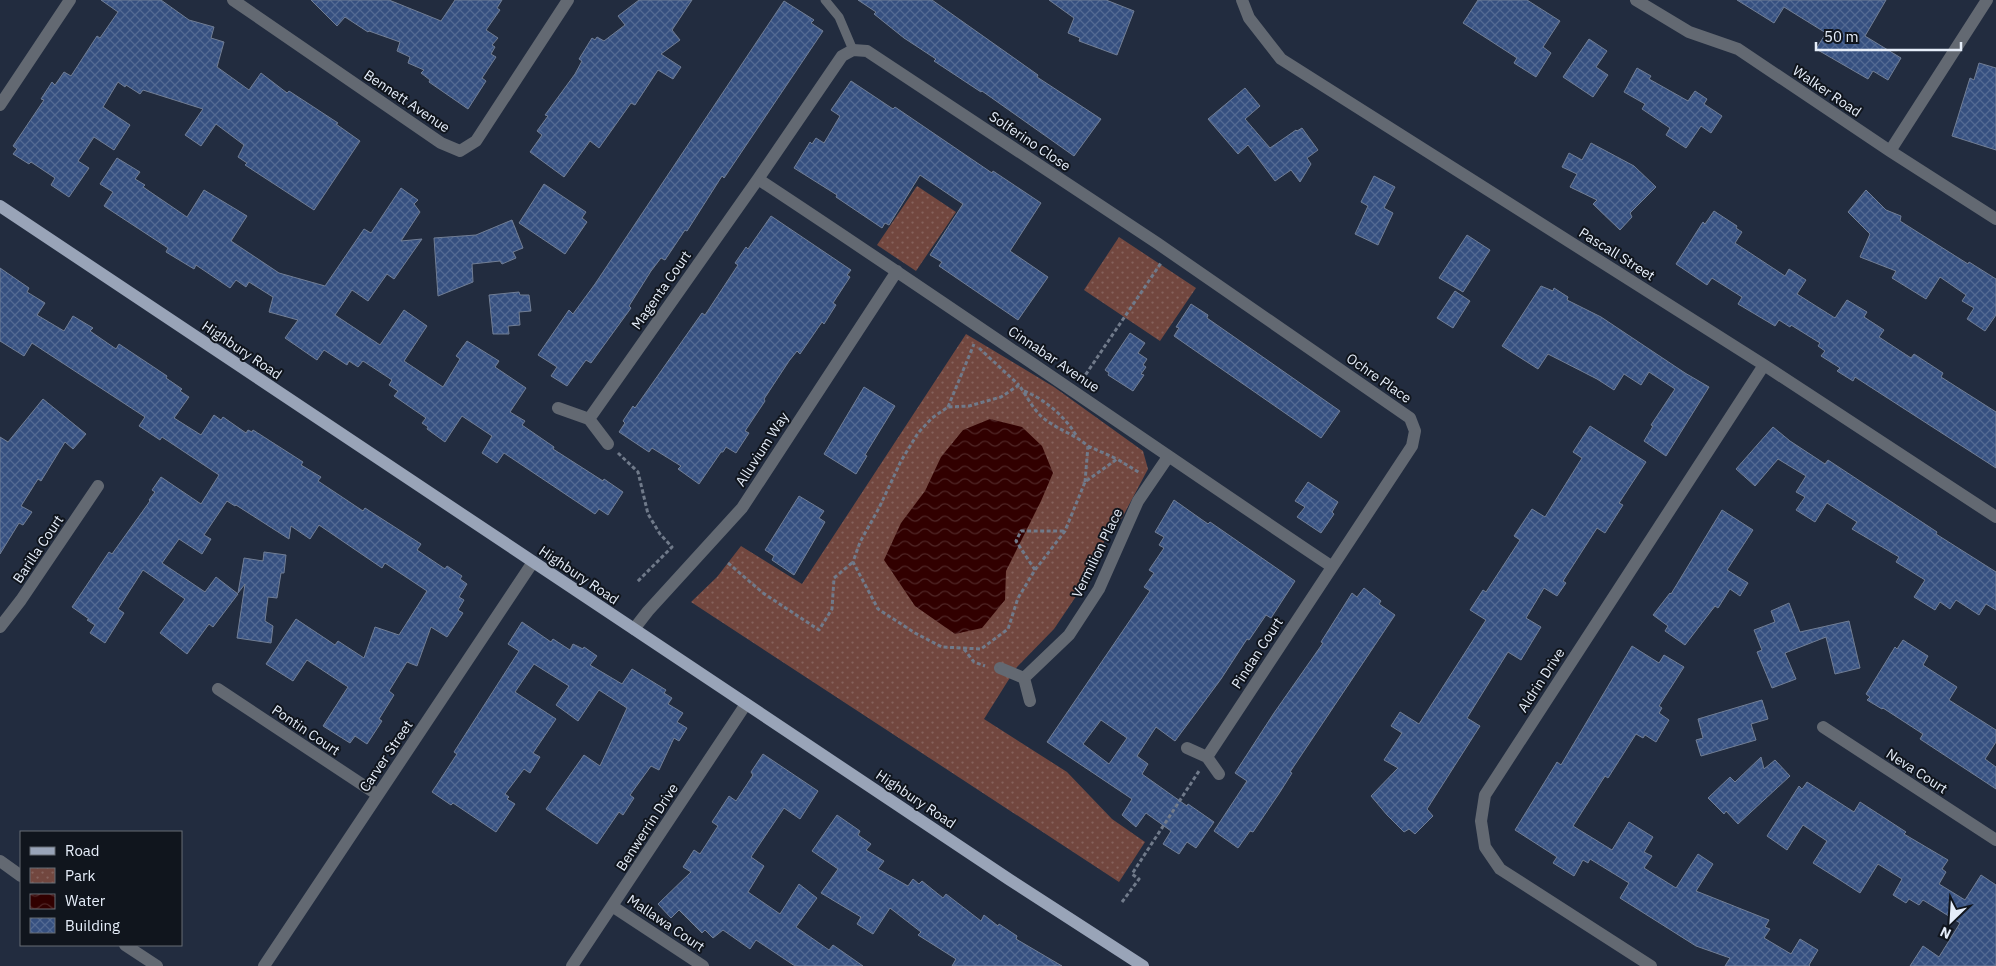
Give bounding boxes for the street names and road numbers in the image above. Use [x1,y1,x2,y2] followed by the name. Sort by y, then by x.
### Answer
[1789,61,1865,121] street label: Walker Road
[360,66,454,137] street label: Bennett Avenue
[986,107,1074,175] street label: Solferino Close
[1576,223,1658,285] street label: Pascall Street
[627,247,695,333] street label: Magenta Court
[199,317,285,383] street label: Highbury Road
[1005,322,1103,396] street label: Cinnabar Avenue
[1343,349,1415,407] street label: Ochre Place
[731,408,793,490] street label: Alluvium Way
[1068,505,1127,601] street label: Vermilion Place
[9,511,67,586] street label: Barilla Court
[536,542,622,608] street label: Highbury Road
[1227,614,1287,692] street label: Pindan Court
[1513,644,1569,716] street label: Aldrin Drive
[269,701,344,759] street label: Pontin Court
[355,717,417,795] street label: Carver Street
[1883,744,1951,798] street label: Neva Court
[873,766,959,832] street label: Highbury Road
[612,780,682,874] street label: Benwerrin Drive
[624,890,708,956] street label: Mallawa Court

